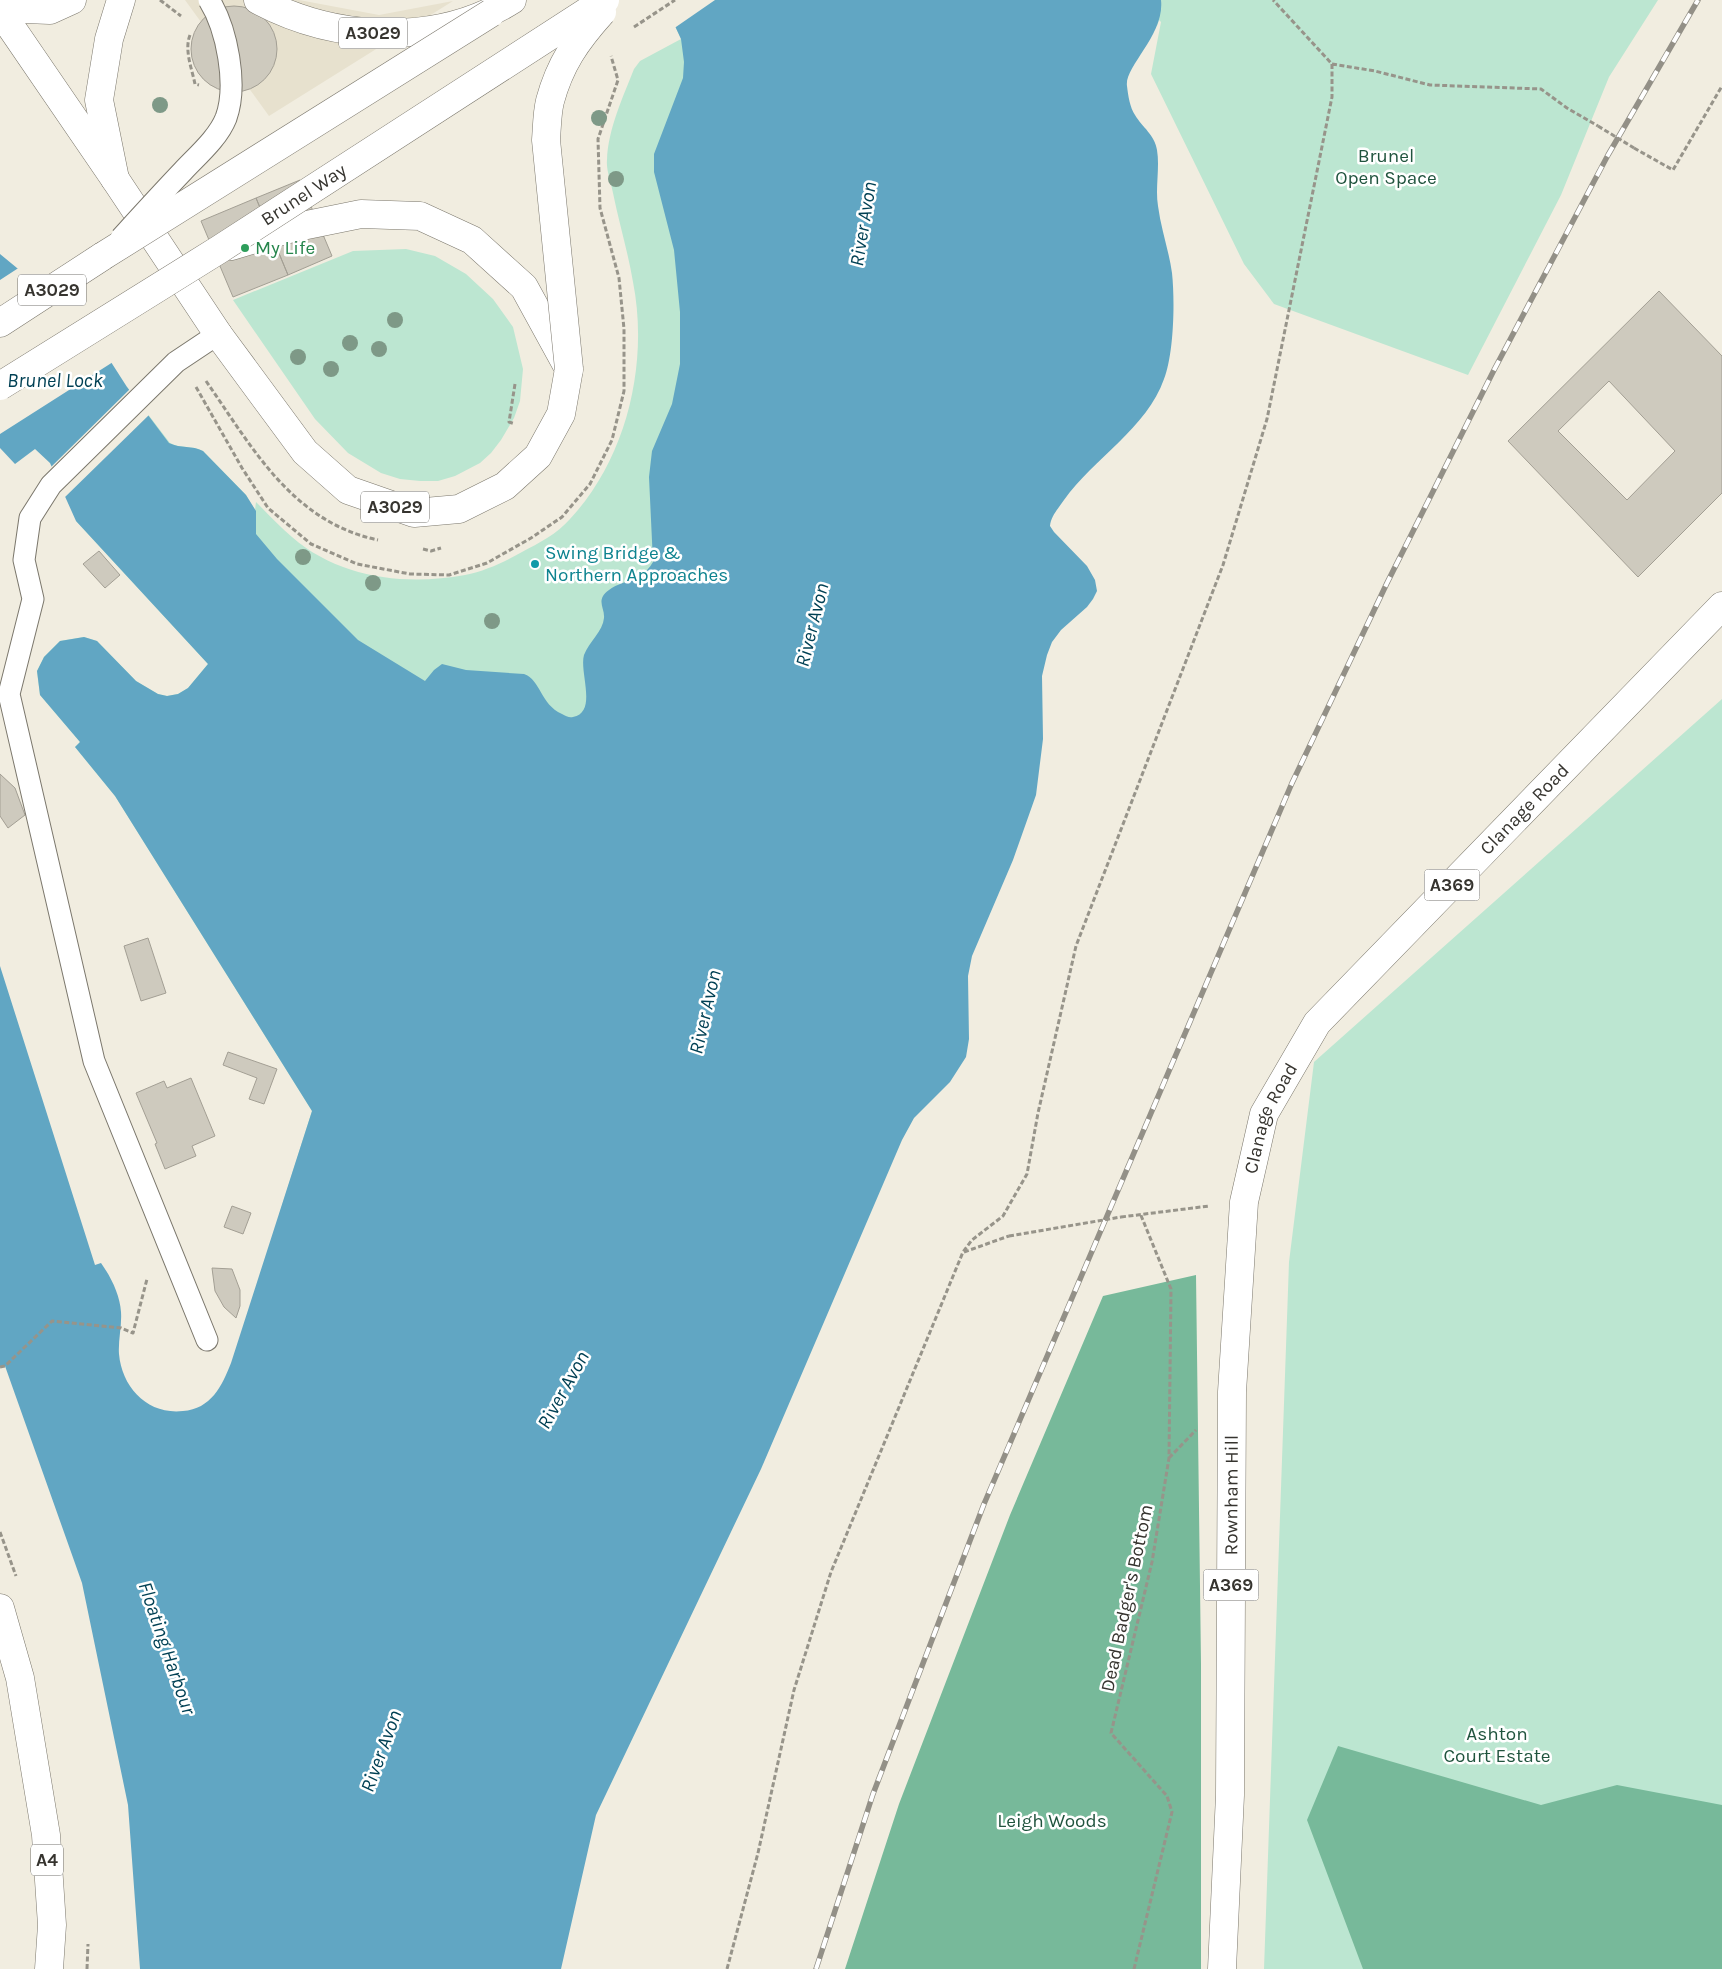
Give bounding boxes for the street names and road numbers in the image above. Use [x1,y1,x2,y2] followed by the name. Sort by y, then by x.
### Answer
[339,17,407,48] road number: A3029
[257,159,351,230] street label: Brunel Way
[18,274,86,306] road number: A3029
[361,492,429,522] road number: A3029
[1475,759,1574,859] street label: Clanage Road
[1424,870,1480,900] road number: A369
[1240,1059,1302,1176] street label: Clanage Road
[1220,1435,1243,1556] street label: Rownham Hill
[1096,1502,1158,1694] street label: Dead Badger's Bottom
[1204,1570,1258,1600] road number: A369
[31,1844,63,1876] road number: A4

